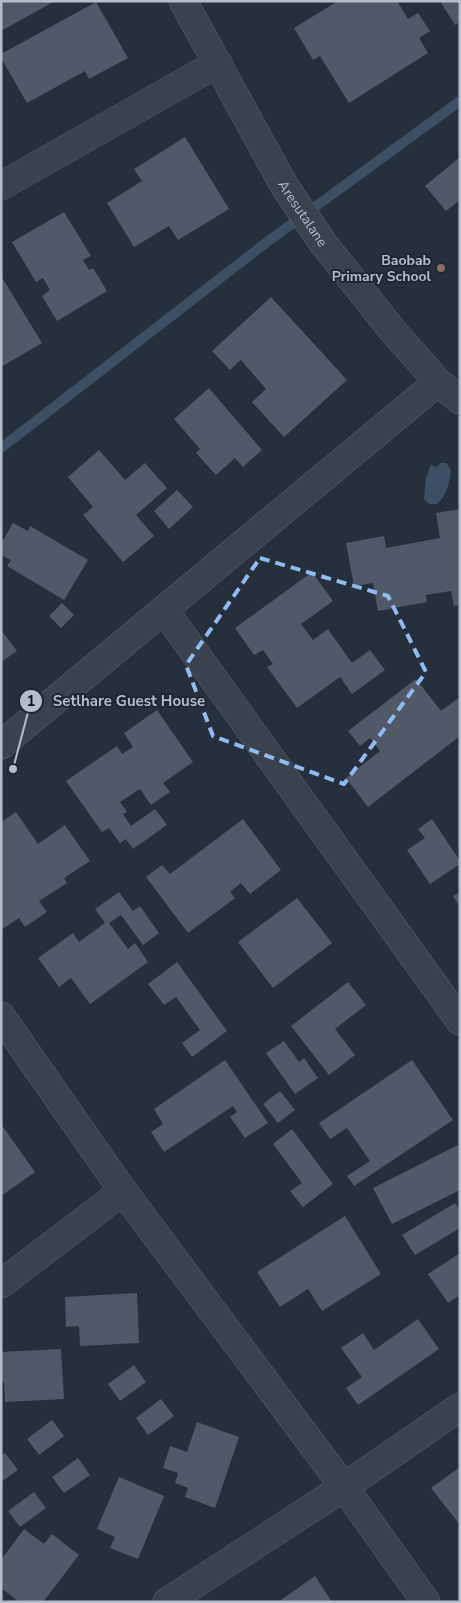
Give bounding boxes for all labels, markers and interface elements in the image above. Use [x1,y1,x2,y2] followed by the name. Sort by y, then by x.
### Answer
[274,177,332,250] street label: Aresutalane
[332,251,432,286] place label: Baobab Primary School
[435,262,447,274] marker: Baobab Primary School
[18,686,216,716] callout: Setlhare Guest House
[26,691,36,711] text: 1
[53,691,205,711] text: Setlhare Guest House

